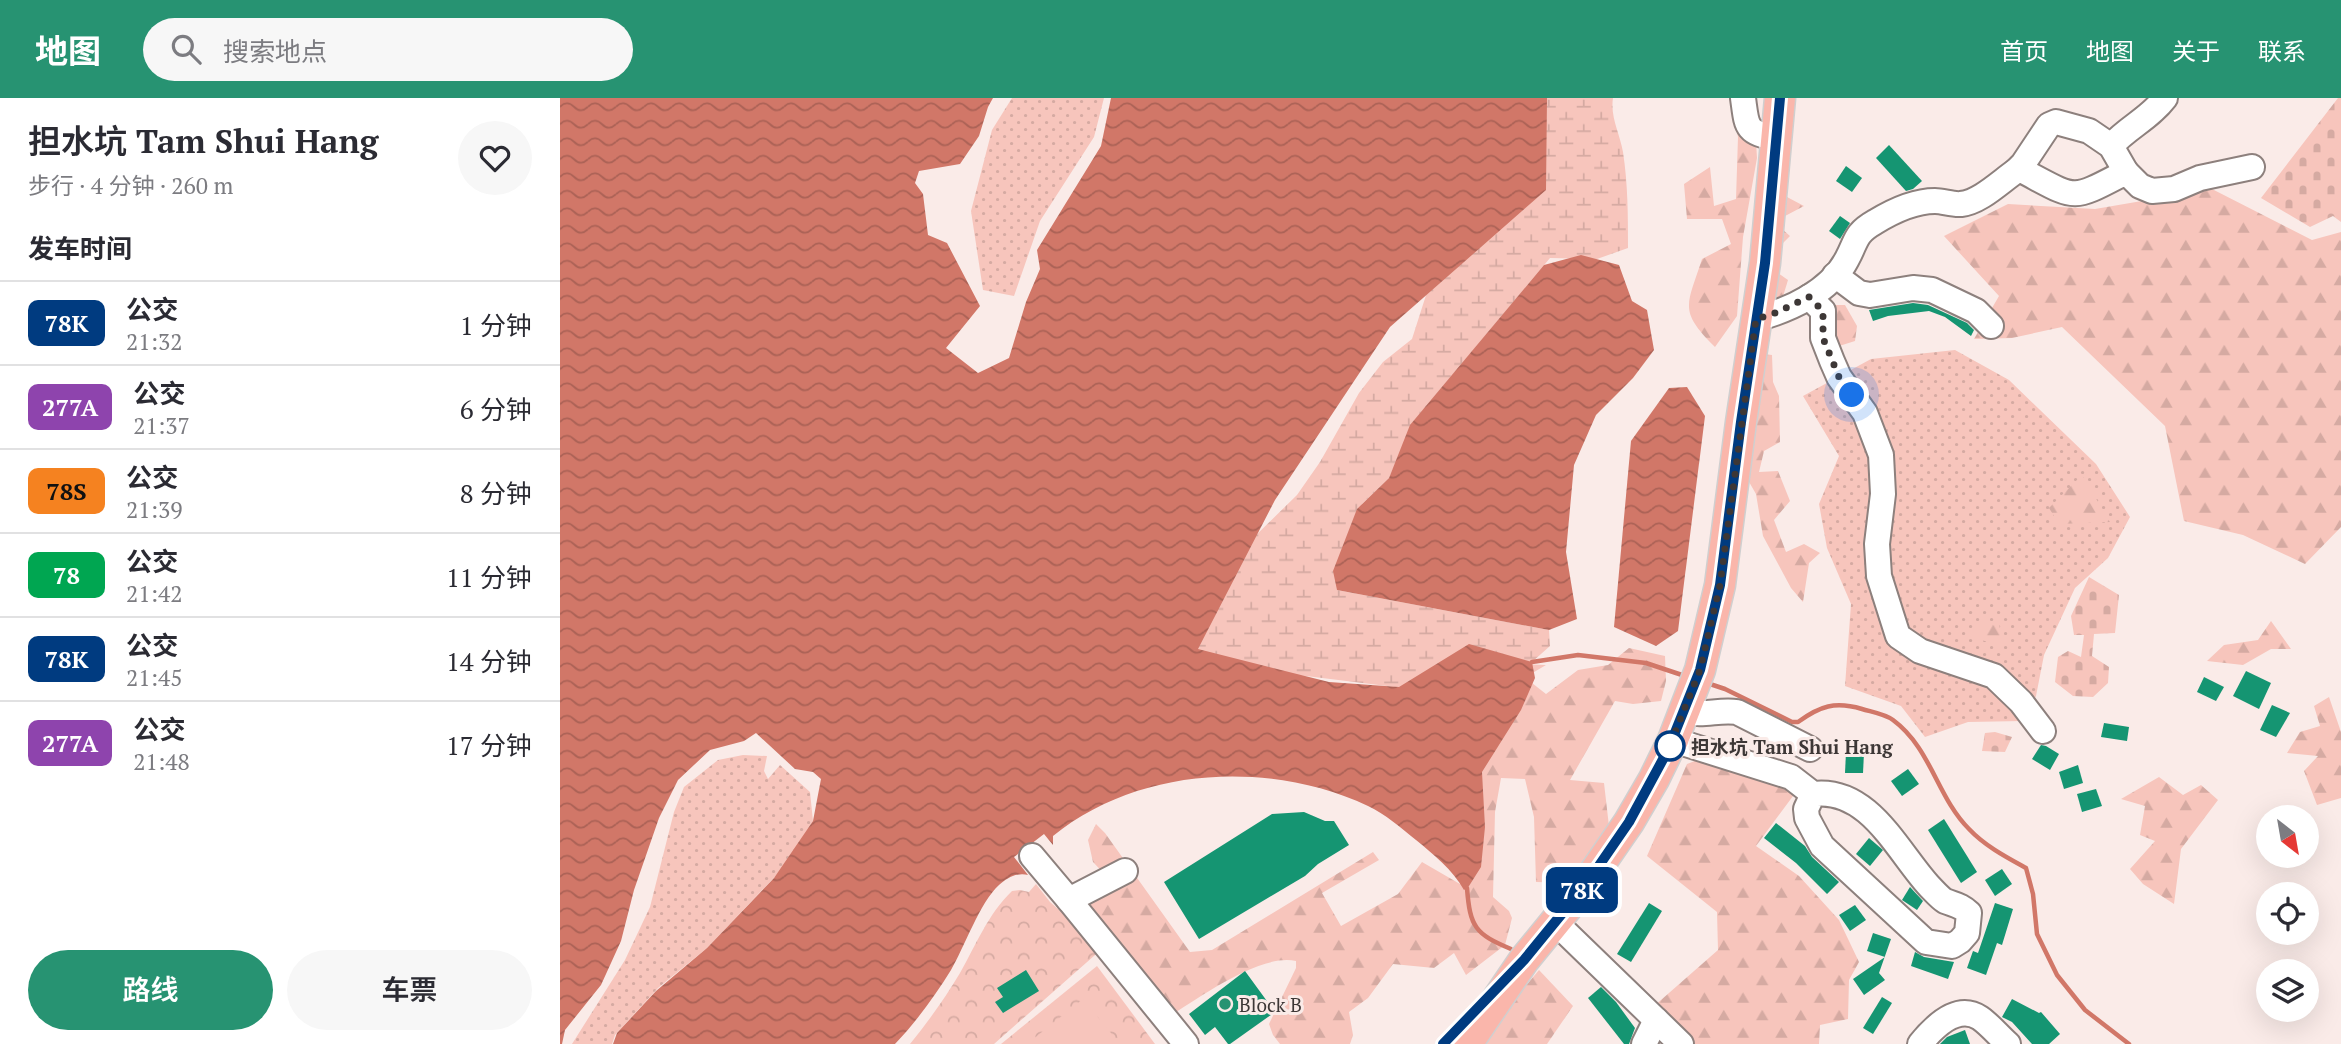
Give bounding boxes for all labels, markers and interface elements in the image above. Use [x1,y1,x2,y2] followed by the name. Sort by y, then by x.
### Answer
[143,18,633,81] search box
[35,29,101,72] text: 地图
[167,30,205,68] icon: search
[223,34,327,68] text: 搜索地点
[2000,35,2048,67] text: 首页
[2086,35,2134,67] text: 地图
[2172,35,2220,67] text: 关于
[2258,35,2306,67] text: 联系
[28,119,378,162] text: 担水坑 Tam Shui Hang
[458,121,532,195] button: heart
[28,170,233,201] text: 步行 · 4 分钟 · 260 m
[28,231,132,265] text: 发车时间
[126,292,178,326] text: 公交
[44,307,89,339] text: 78K
[460,308,532,342] text: 1 分钟
[126,326,183,357] text: 21:32
[133,376,185,410] text: 公交
[1834,377,1869,412] your location
[42,391,98,423] text: 277A
[460,392,532,426] text: 6 分钟
[133,410,190,441] text: 21:37
[126,460,178,494] text: 公交
[46,475,87,507] text: 78S
[460,476,532,510] text: 8 分钟
[126,494,183,525] text: 21:39
[126,544,178,578] text: 公交
[53,559,80,591] text: 78
[446,560,532,594] text: 11 分钟
[126,578,183,609] text: 21:42
[126,628,178,662] text: 公交
[44,643,89,675] text: 78K
[446,644,532,678] text: 14 分钟
[126,662,183,693] text: 21:45
[133,712,185,746] text: 公交
[42,727,98,759] text: 277A
[446,728,532,762] text: 17 分钟
[1655,731,1685,761] marker: 担水坑 Tam Shui Hang
[1691,734,1894,759] place label: 担水坑 Tam Shui Hang
[133,746,190,777] text: 21:48
[2256,805,2319,868] north arrow
[2256,805,2319,1022] map controls
[1542,867,1622,913] line badge: 78K
[1560,874,1604,906] text: 78K
[2256,882,2319,945] button: locate
[28,950,273,1030] button: 路线
[287,950,532,1030] button: 车票
[2256,959,2319,1022] button: layers
[1239,992,1302,1017] place label: Block B
[1217,996,1233,1012] marker: Block B

